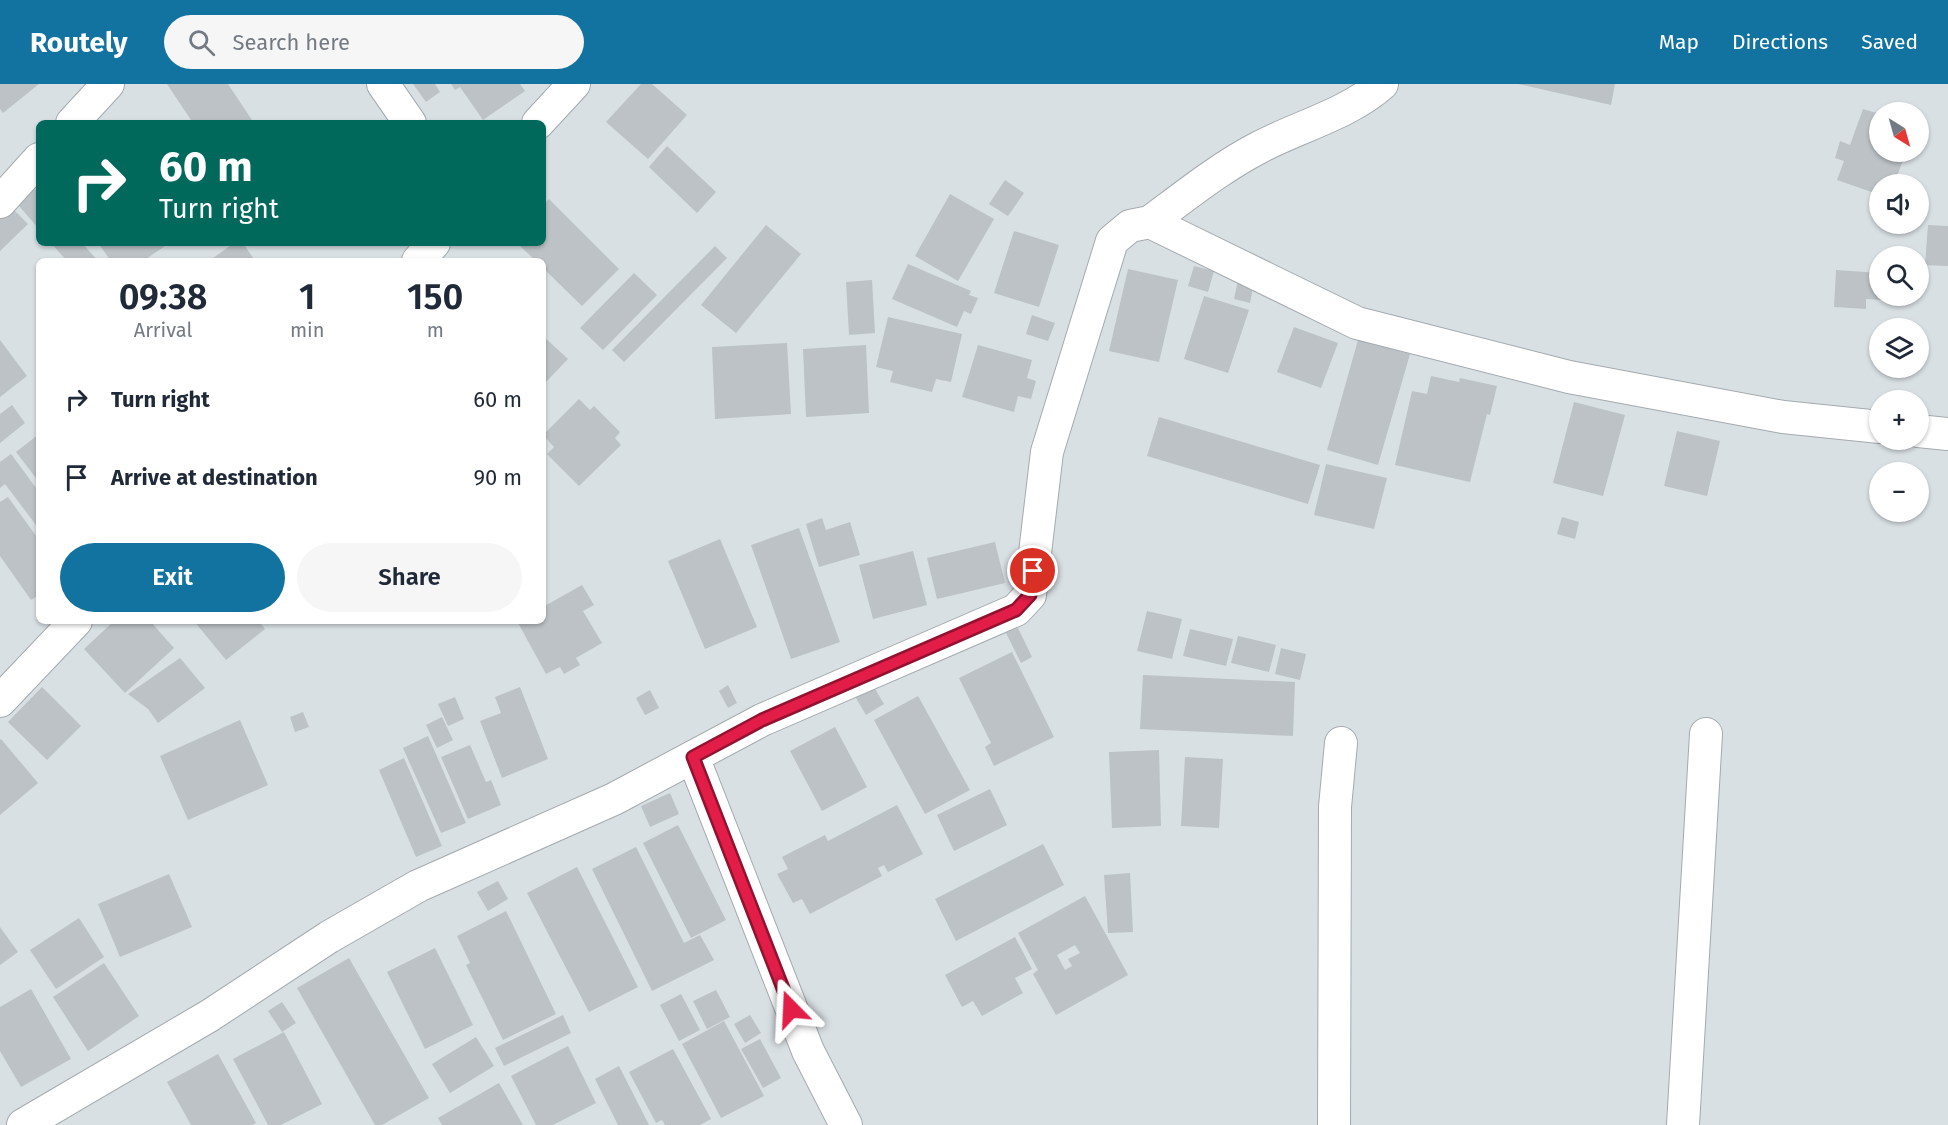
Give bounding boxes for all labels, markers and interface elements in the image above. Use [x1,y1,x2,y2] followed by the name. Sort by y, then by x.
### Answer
[164,15,584,69] search box
[30,26,128,59] text: Routely
[185,26,218,59] icon: search
[233,29,350,56] text: Search here
[1659,29,1699,55] text: Map
[1732,29,1828,55] text: Directions
[1861,29,1918,55] text: Saved
[1869,102,1929,162] north arrow
[1869,102,1929,522] map controls
[159,142,253,192] text: 60 m
[60,144,138,222] icon: right
[1869,174,1929,234] button: sound
[159,193,279,225] text: Turn right
[1869,246,1929,306] button: search
[119,275,207,319] text: 09:38
[299,275,315,319] text: 1
[407,275,463,319] text: 150
[134,318,192,342] text: Arrival
[290,318,324,342] text: min
[427,318,444,342] text: m
[1869,318,1929,378] button: layers
[60,383,93,416] icon: right
[111,386,210,413] text: Turn right
[473,386,522,413] text: 60 m
[1869,390,1929,450] button: +
[60,461,93,494] icon: arrive
[1869,462,1929,522] button: −
[111,464,318,491] text: Arrive at destination
[473,464,522,491] text: 90 m
[60,543,285,612] button: Exit
[297,543,522,612] button: Share
[1007,545,1058,596] pin
[1016,554,1049,587] icon: arrive
[759,977,823,1041] position arrow

